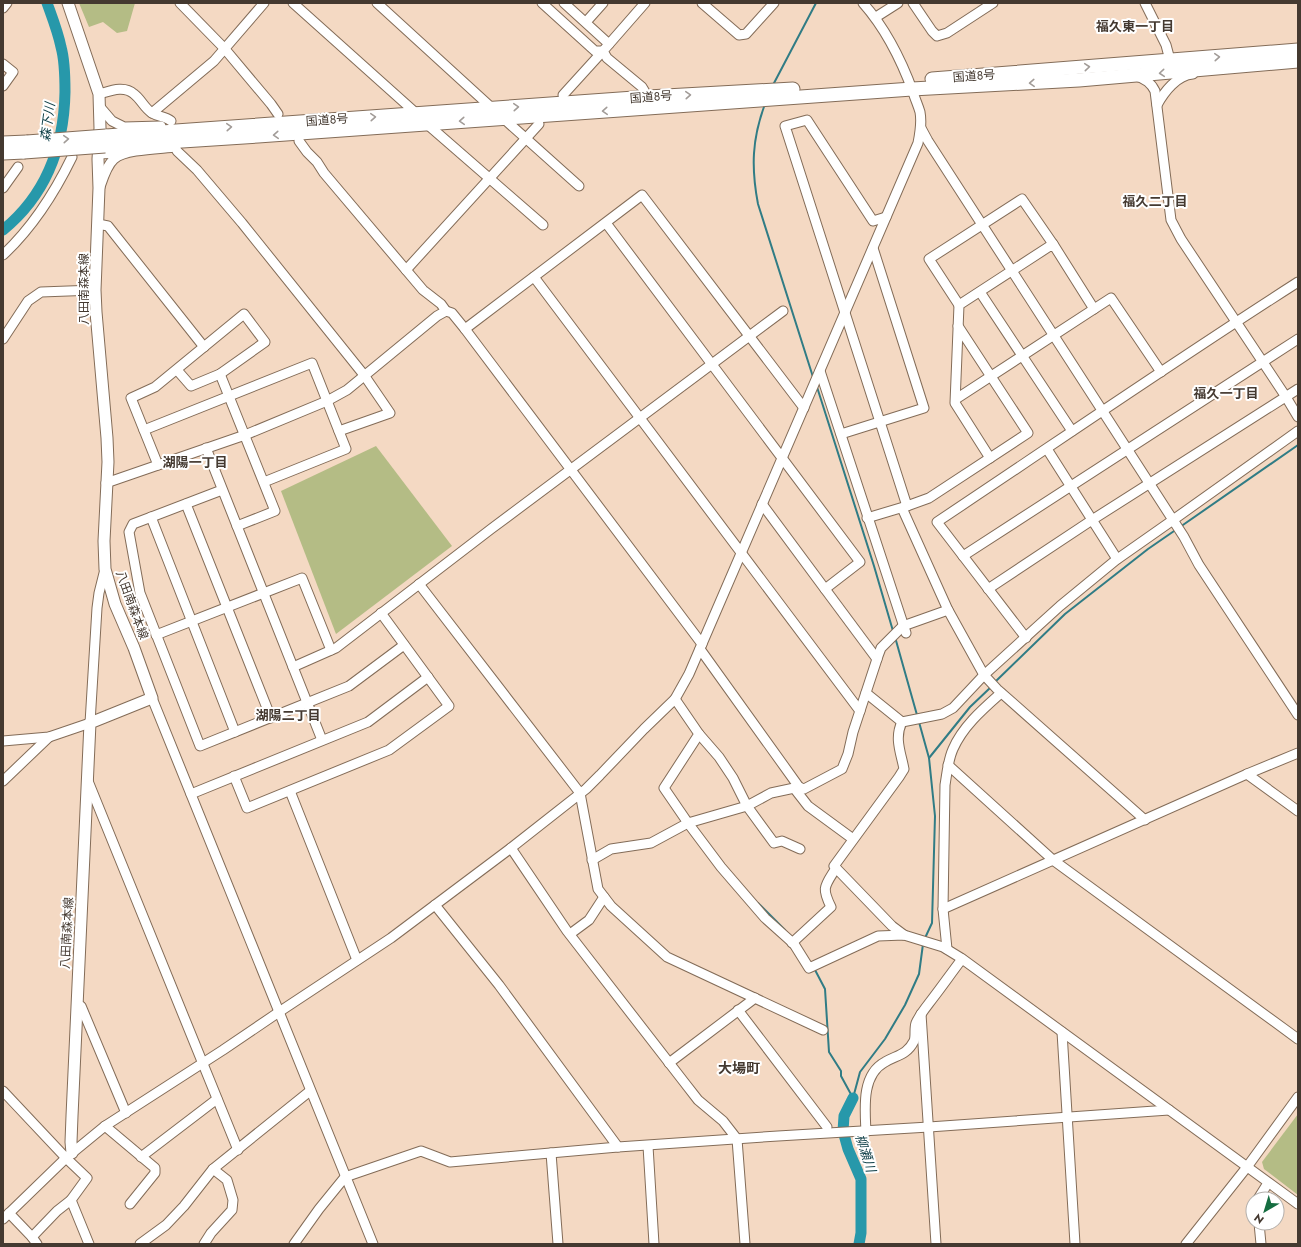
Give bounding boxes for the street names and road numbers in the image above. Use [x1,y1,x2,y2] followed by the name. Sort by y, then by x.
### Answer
[952,66,996,86] street label: 国道8号
[629,87,673,107] street label: 国道8号
[305,110,349,130] street label: 国道8号
[75,253,93,325] street label: 八田南森本線
[111,568,153,642] street label: 八田南森本線
[56,897,78,969] street label: 八田南森本線

